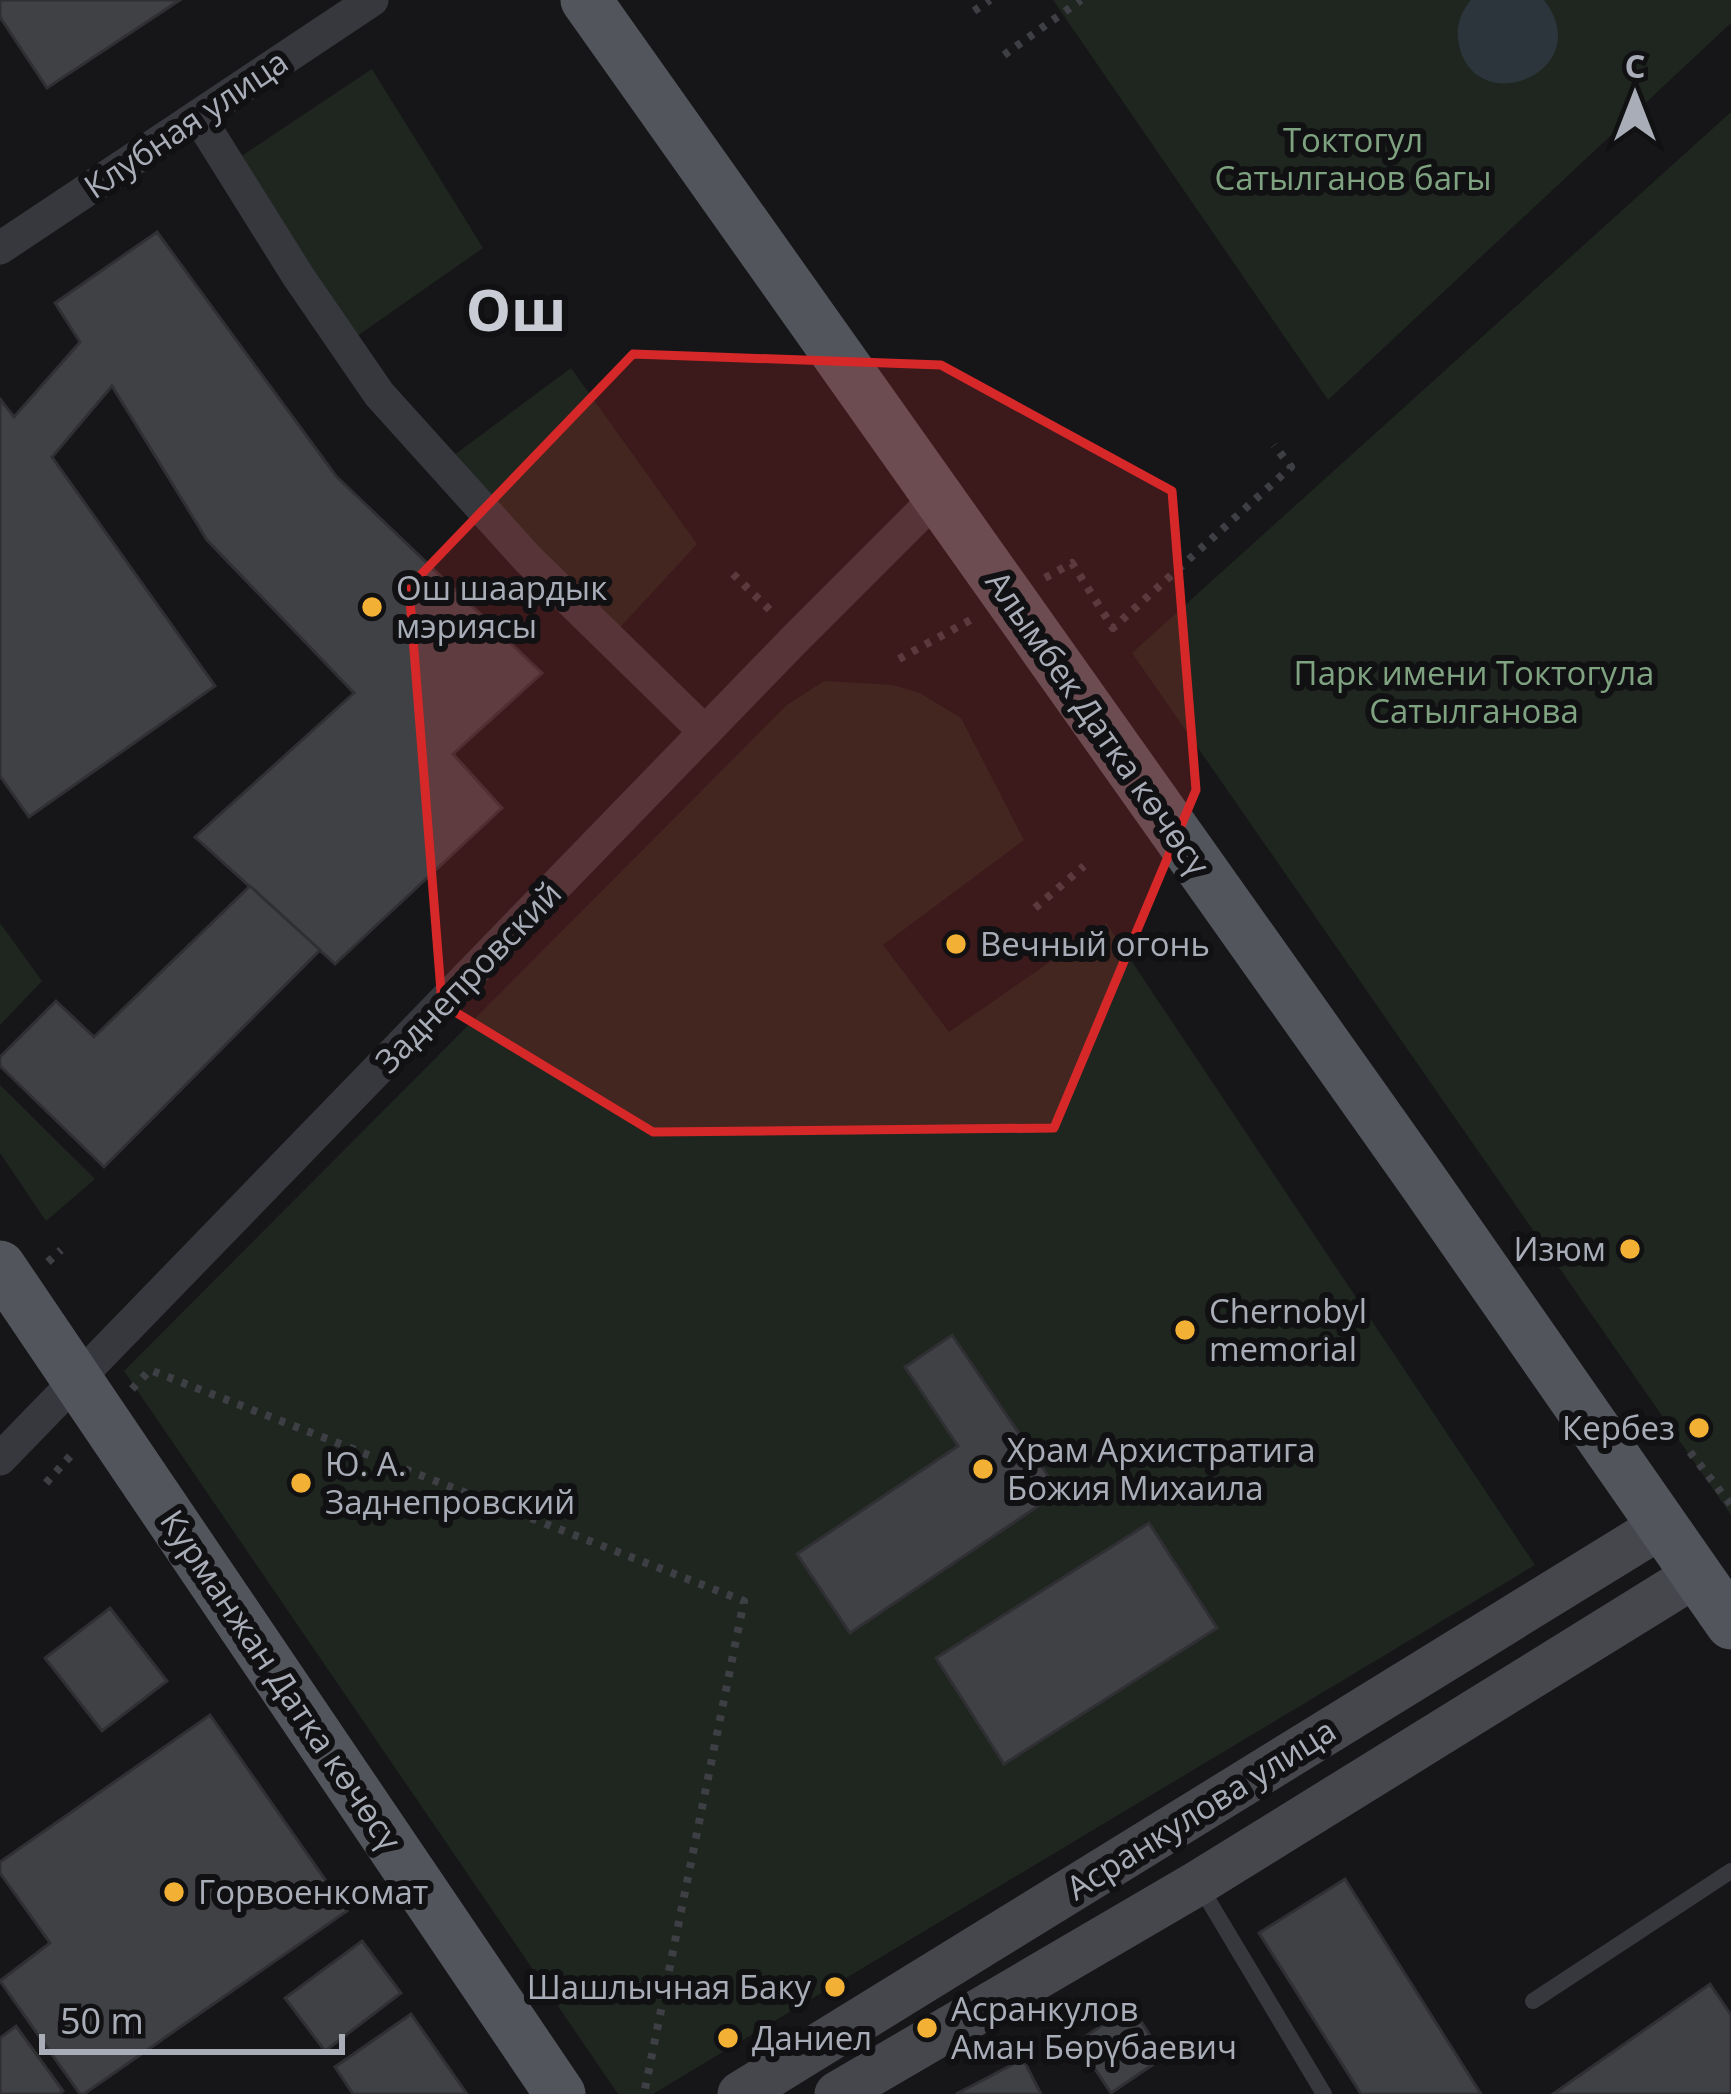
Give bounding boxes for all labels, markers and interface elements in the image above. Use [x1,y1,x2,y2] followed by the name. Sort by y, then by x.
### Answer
[1575,36,1695,156] north arrow
[75,39,296,208] street label: Клубная улица
[1624,43,1646,88] text: С
[1214,117,1492,200] park label: Токтогул Сатылганов багы
[466,270,566,348] district label: Ош
[976,561,1221,885] street label: Алымбек Датка көчөсү
[396,565,607,648] place label: Ош шаардык мэриясы
[359,594,385,620] marker: Ош шаардык мэриясы
[1294,650,1654,733] park label: Парк имени Токтогула Сатылганова
[365,871,571,1082] street label: Заднепровский
[980,921,1210,966] place label: Вечный огонь
[943,931,969,957] marker: Вечный огонь
[1513,1226,1606,1271] place label: Изюм
[1617,1236,1643,1262] marker: Изюм
[1209,1288,1367,1371] place label: Chernobyl memorial
[1172,1317,1198,1343] marker: Chernobyl memorial
[1562,1405,1675,1450] place label: Кербез
[1686,1415,1712,1441] marker: Кербез
[1007,1427,1316,1510] place label: Храм Архистратига Божия Михаила
[325,1441,575,1524] place label: Ю. А. Заднепровский
[970,1456,996,1482] marker: Храм Архистратига Божия Михаила
[288,1470,314,1496] marker: Ю. А. Заднепровский
[150,1501,413,1859] street label: Курманжан Датка көчөсү
[1058,1707,1344,1910] street label: Асранкулова улица
[198,1869,428,1914] place label: Горвоенкомат
[161,1879,187,1905] marker: Горвоенкомат
[527,1964,811,2009] place label: Шашлычная Баку
[822,1974,848,2000] marker: Шашлычная Баку
[42,1980,342,2054] scale bar
[951,1986,1237,2069] place label: Асранкулов Аман Бөрүбаевич
[60,1996,144,2045] text: 50 m
[752,2015,872,2060] place label: Даниел
[914,2015,940,2041] marker: Асранкулов Аман Бөрүбаевич
[715,2025,741,2051] marker: Даниел

